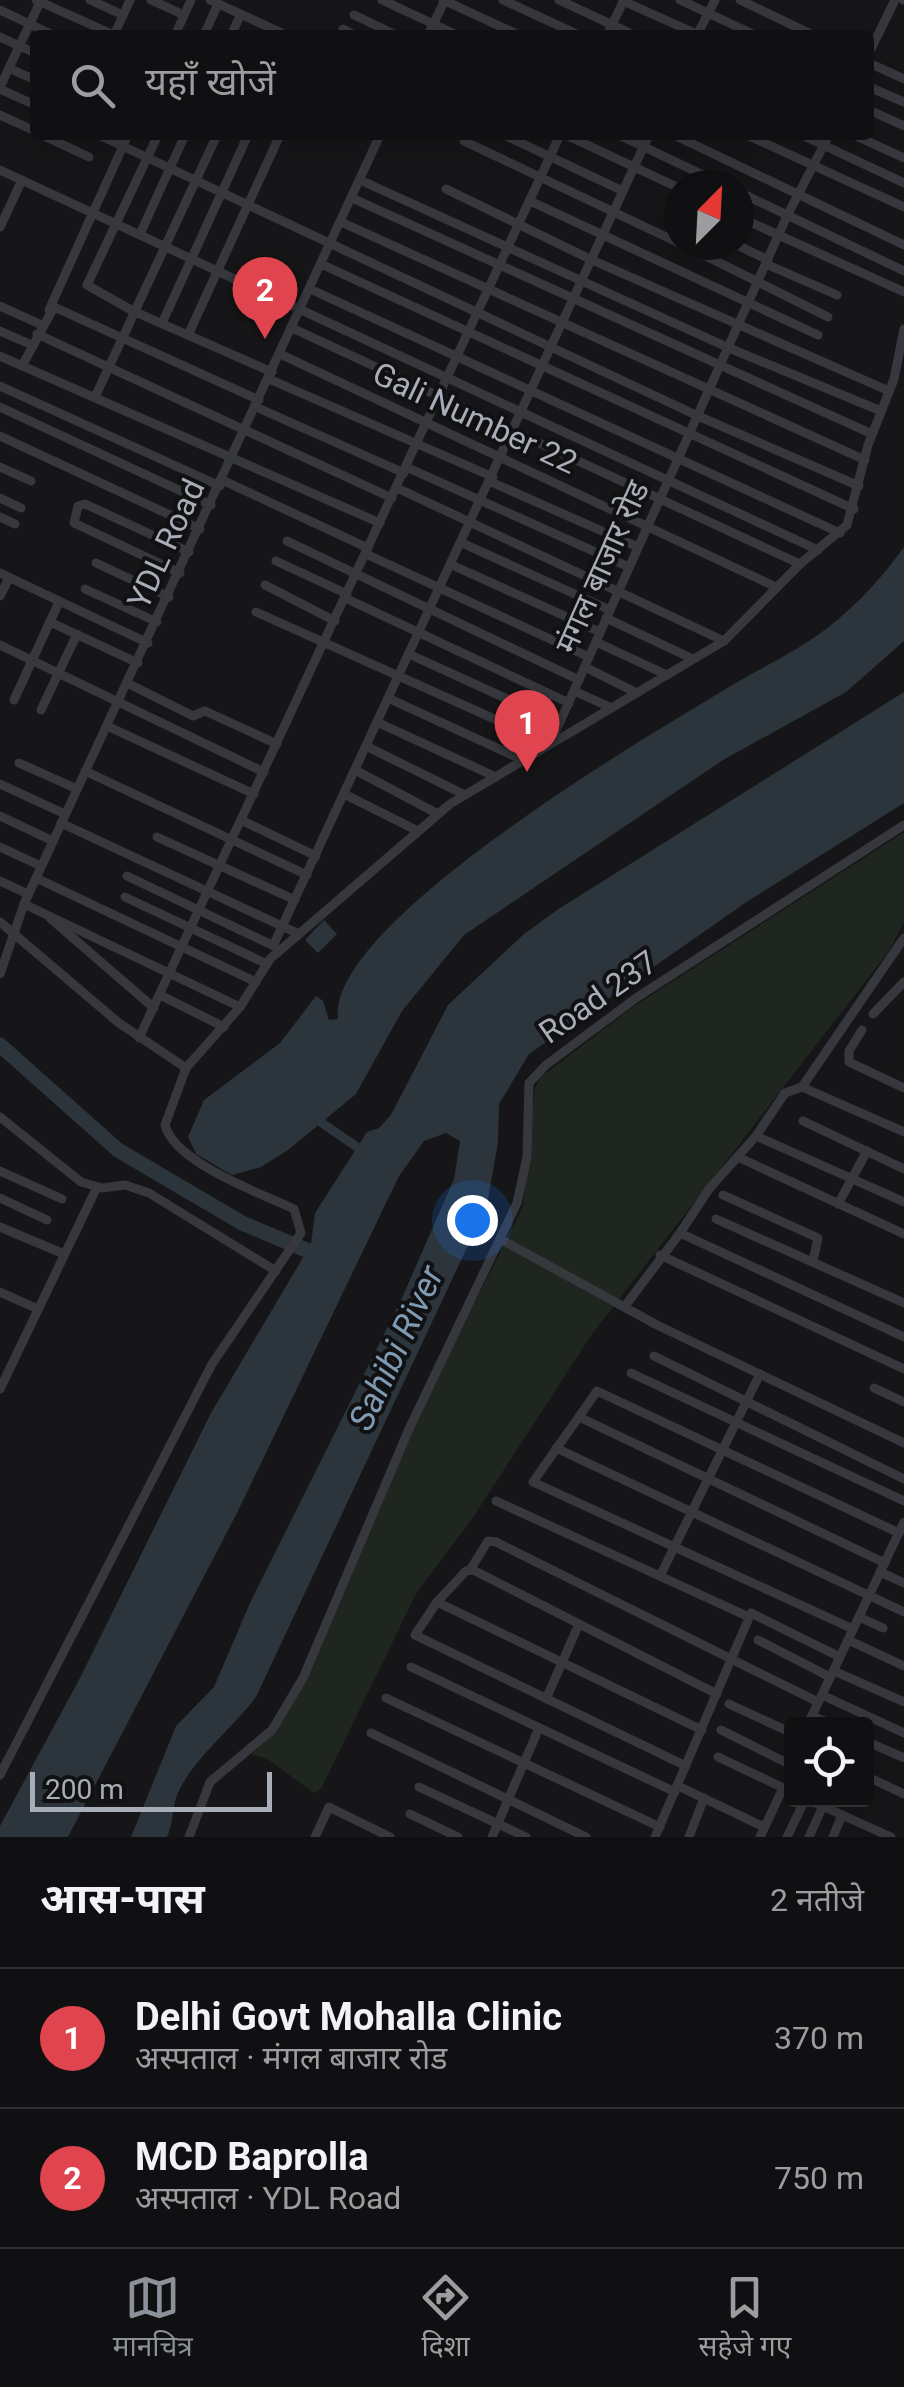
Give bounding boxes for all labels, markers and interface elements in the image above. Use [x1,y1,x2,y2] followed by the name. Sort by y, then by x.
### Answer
[30,30,874,140] search box
[65,58,120,113] icon: search
[145,60,276,104] text: यहाँ खोजें
[664,170,754,260] north arrow
[232,256,298,339] pin: 2
[367,354,583,482] street label: Gali Number 22
[119,473,213,615] street label: YDL Road
[547,474,657,659] street label: मंगल बाजार रोड
[494,690,560,772] pin: 1
[532,943,664,1051] street label: Road 237
[447,1195,498,1246] your location
[341,1258,453,1437] water label: Sahibi River
[784,1717,874,1807] map controls
[784,1717,874,1807] button: locate
[30,1767,272,1812] scale bar
[45,1773,124,1806] text: 200 m
[40,1874,205,1923] text: आस-पास
[770,1881,864,1919] text: 2 नतीजे
[135,1995,562,2039] text: Delhi Govt Mohalla Clinic
[63,2019,82,2057] text: 1
[774,2019,864,2057] text: 370 m
[135,2039,447,2077] text: अस्पताल · मंगल बाजार रोड
[135,2135,368,2179] text: MCD Baprolla
[63,2159,82,2197] text: 2
[774,2159,864,2197] text: 750 m
[135,2179,401,2217] text: अस्पताल · YDL Road
[113,2270,193,2367] tab: मानचित्र
[418,2270,473,2367] tab: दिशा
[699,2270,791,2367] tab: सहेजे गए

